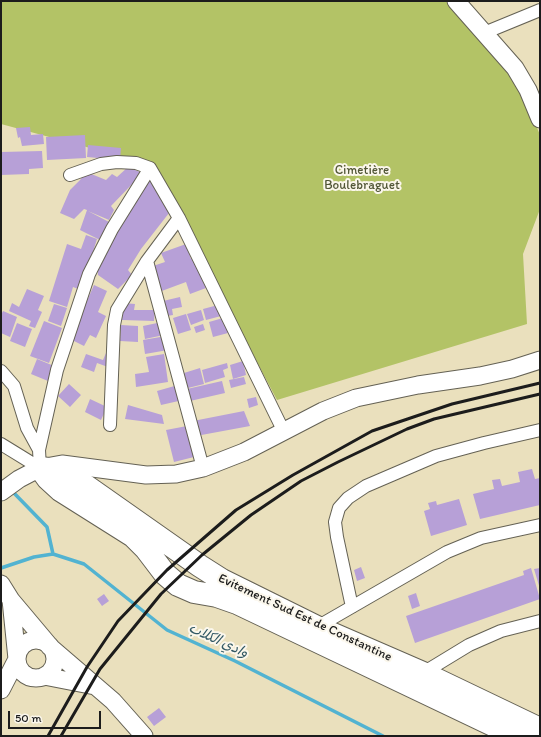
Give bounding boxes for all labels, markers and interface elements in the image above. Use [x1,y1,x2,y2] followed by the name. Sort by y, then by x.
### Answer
[324,163,400,194] park label: Cimetière Boulebraguet
[216,571,394,665] street label: Evitement Sud Est de Constantine
[186,620,250,662] water label: وادي الكلاب
[10,703,103,729] scale bar
[15,711,41,725] text: 50 m

